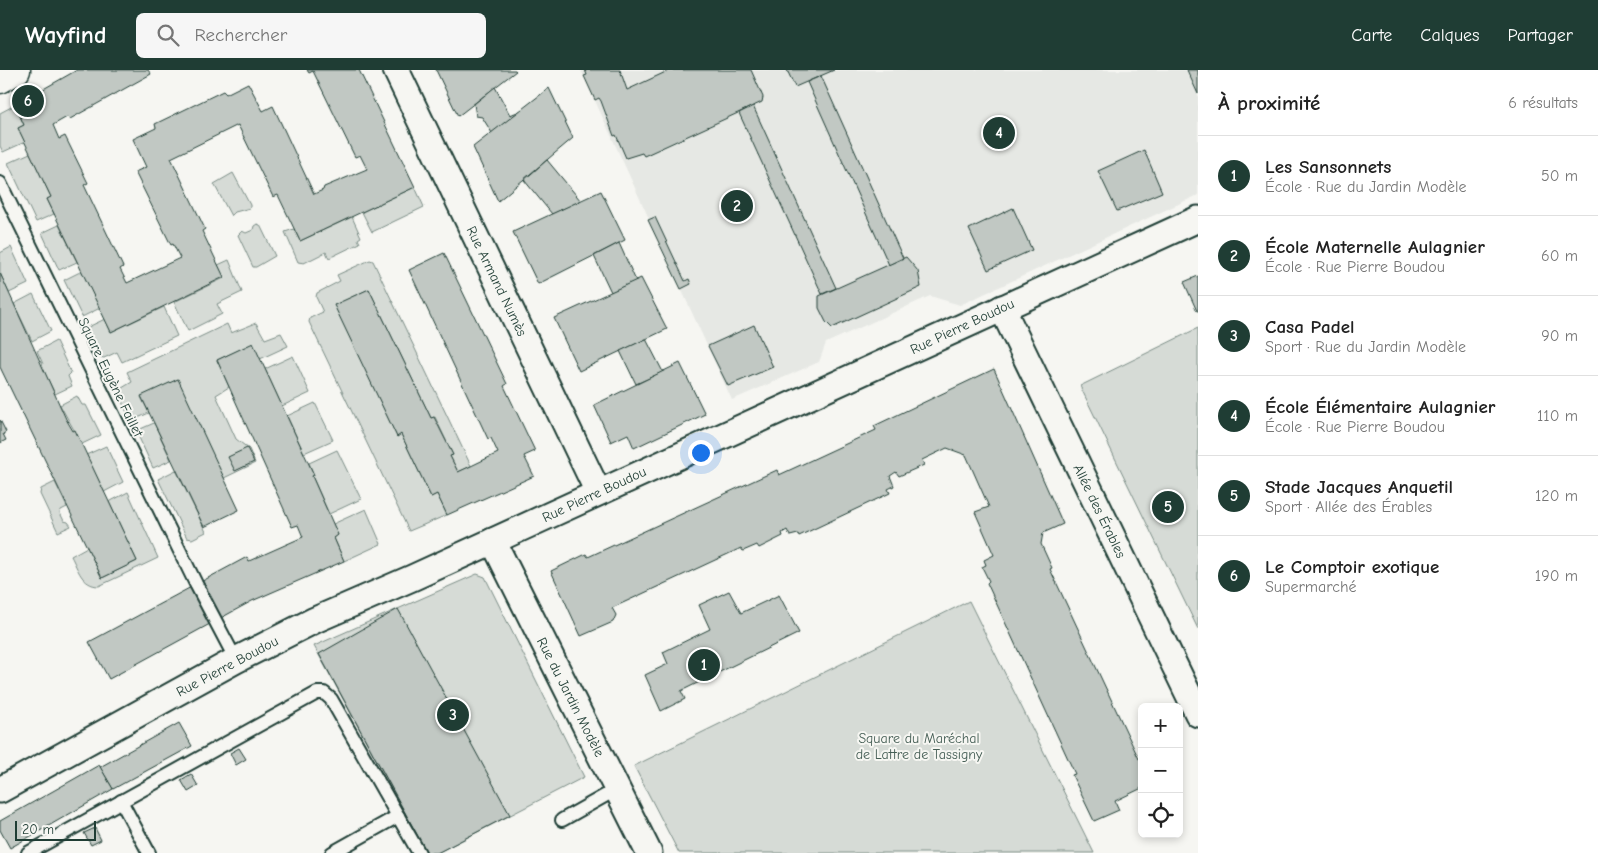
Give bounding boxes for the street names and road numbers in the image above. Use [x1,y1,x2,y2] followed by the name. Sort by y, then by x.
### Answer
[463,223,531,339] street label: Rue Armand Numès
[907,295,1017,358] street label: Rue Pierre Boudou
[74,315,147,441] street label: Square Eugène Faillet
[1069,462,1130,561] street label: Allée des Érables
[539,463,649,526] street label: Rue Pierre Boudou
[173,632,281,700] street label: Rue Pierre Boudou
[533,635,608,760] street label: Rue du Jardin Modèle

